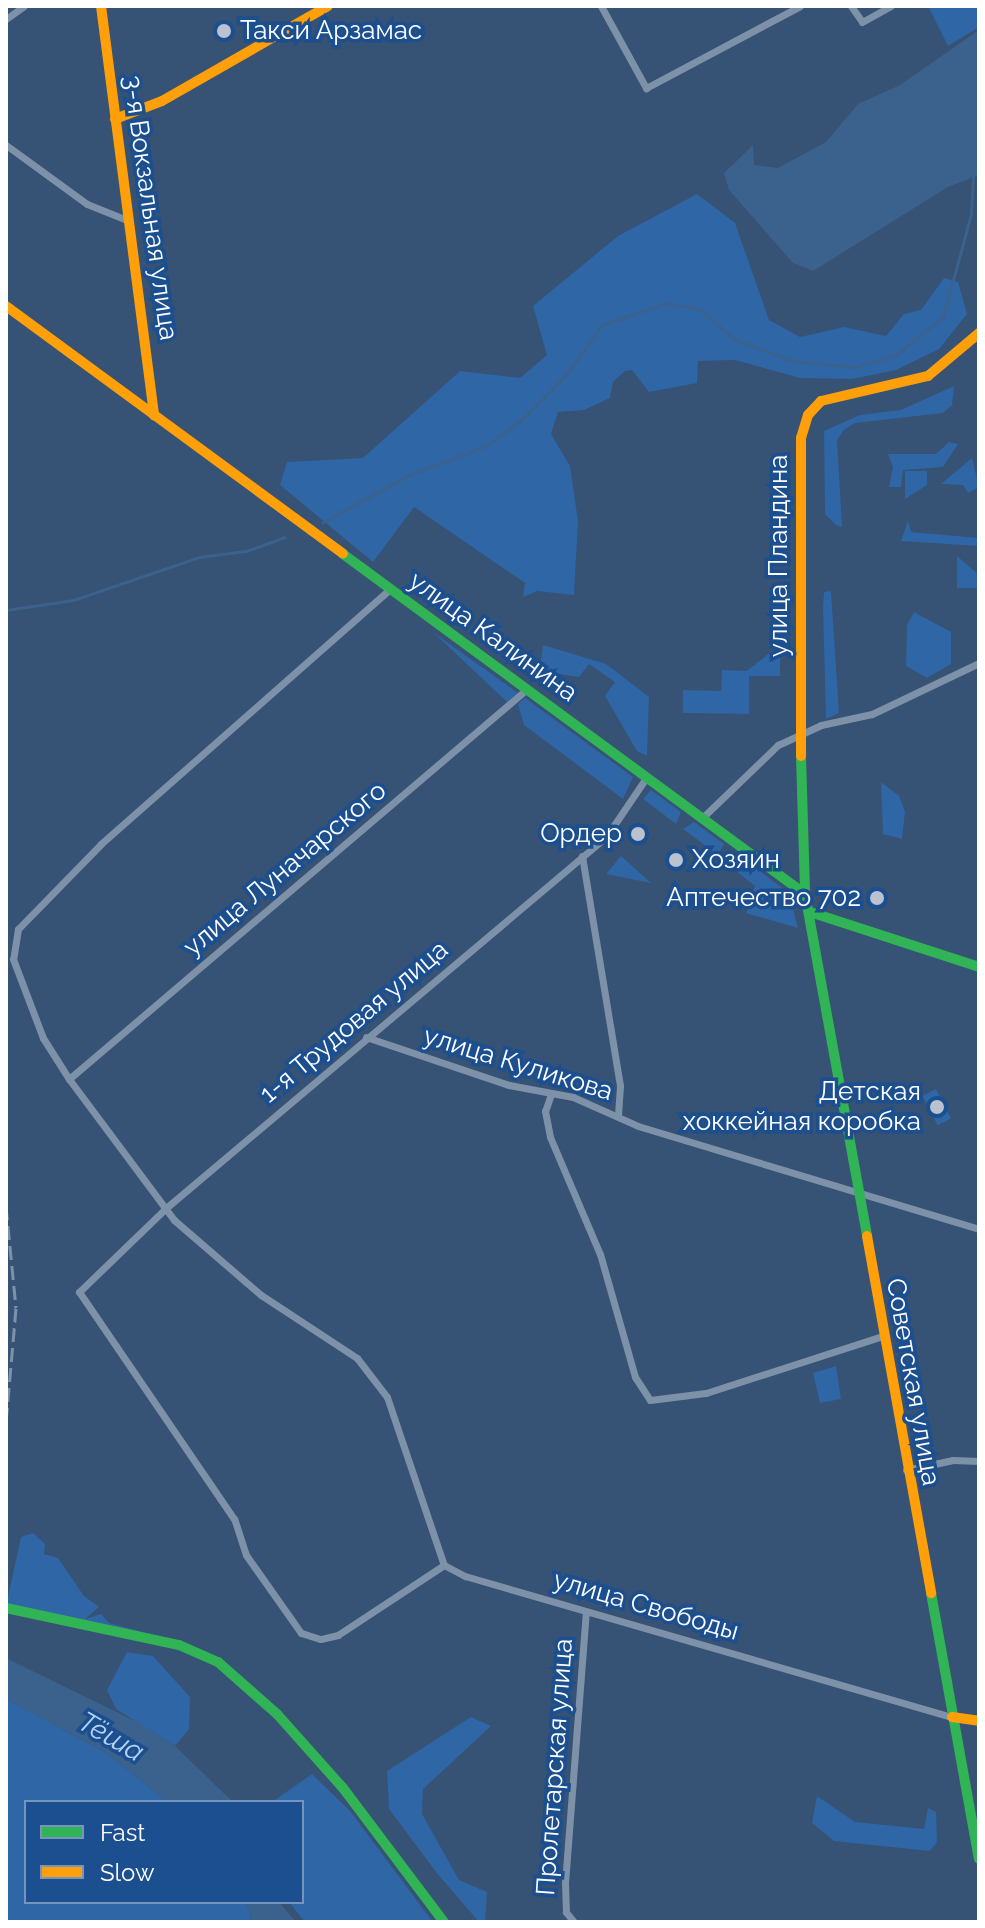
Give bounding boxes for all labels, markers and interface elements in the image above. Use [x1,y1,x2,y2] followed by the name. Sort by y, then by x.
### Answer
[240,15,423,47] place label: Такси Арзамас
[215,22,233,40] marker: Такси Арзамас
[116,73,184,343] street label: 3-я Вокзальная улица
[763,455,795,657] street label: улица Пландина
[403,565,583,709] street label: улица Калинина
[177,775,393,963] street label: улица Луначарского
[540,818,622,850] place label: Ордер
[629,825,647,843] marker: Ордер
[692,844,780,876] place label: Хозяин
[667,851,685,869] marker: Хозяин
[666,882,861,914] place label: Аптечество 702
[868,889,886,907] marker: Аптечество 702
[253,934,455,1110] street label: 1-я Трудовая улица
[420,1020,616,1108] street label: улица Куликова
[683,1076,921,1138] place label: Детская хоккейная коробка
[928,1098,946,1116] marker: Детская хоккейная коробка
[879,1276,947,1488] street label: Советская улица
[550,1565,742,1647] street label: улица Свободы
[530,1637,580,1897] street label: Пролетарская улица
[72,1705,150,1769] water label: Тёша
[24,1800,304,1904] legend
[100,1818,145,1847] text: Fast
[100,1858,154,1887] text: Slow

